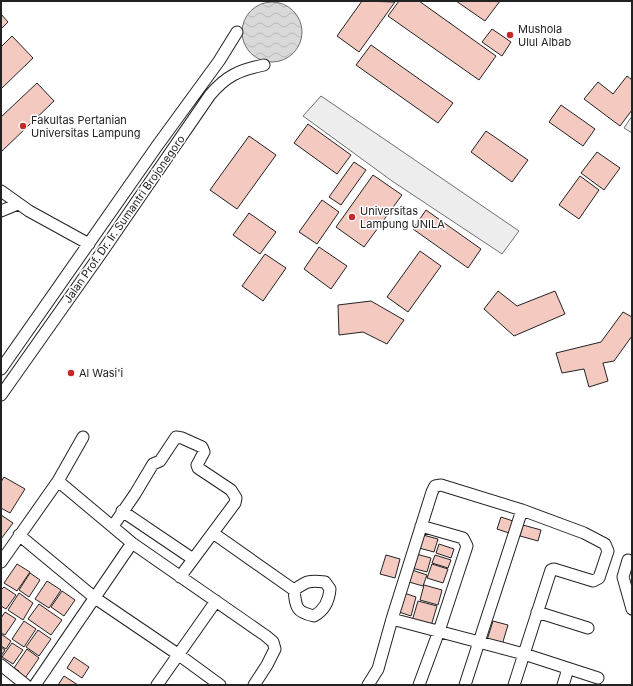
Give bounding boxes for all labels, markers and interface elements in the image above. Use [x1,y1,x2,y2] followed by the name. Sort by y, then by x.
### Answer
[518,22,571,49] place label: Mushola Ulul Albab
[505,30,515,40] marker: Mushola Ulul Albab
[31,113,141,140] place label: Fakultas Pertanian Universitas Lampung
[18,121,28,131] marker: Fakultas Pertanian Universitas Lampung
[60,132,188,306] street label: Jalan Prof. Dr. Ir. Sumantri Brojonegoro
[360,204,445,231] place label: Universitas Lampung UNILA
[347,212,357,222] marker: Universitas Lampung UNILA
[79,366,123,380] place label: Al Wasi'i
[66,368,76,378] marker: Al Wasi'i

